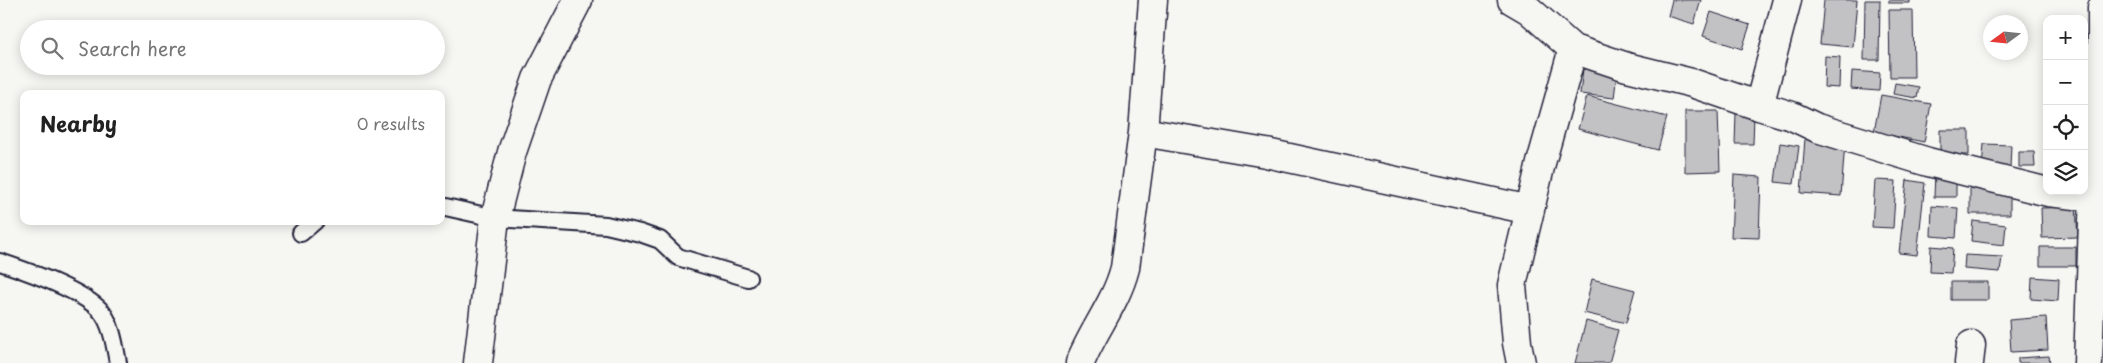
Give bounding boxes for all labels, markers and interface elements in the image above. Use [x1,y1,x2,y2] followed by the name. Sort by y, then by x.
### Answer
[1983,15,2028,60] north arrow
[2043,15,2088,195] map controls
[2043,15,2088,60] button: +
[20,20,445,75] search box
[38,34,66,62] icon: search
[78,34,187,62] text: Search here
[2043,60,2088,105] button: −
[2043,105,2088,150] button: locate
[40,107,117,139] text: Nearby
[357,111,425,135] text: 0 results
[2043,150,2088,195] button: layers

